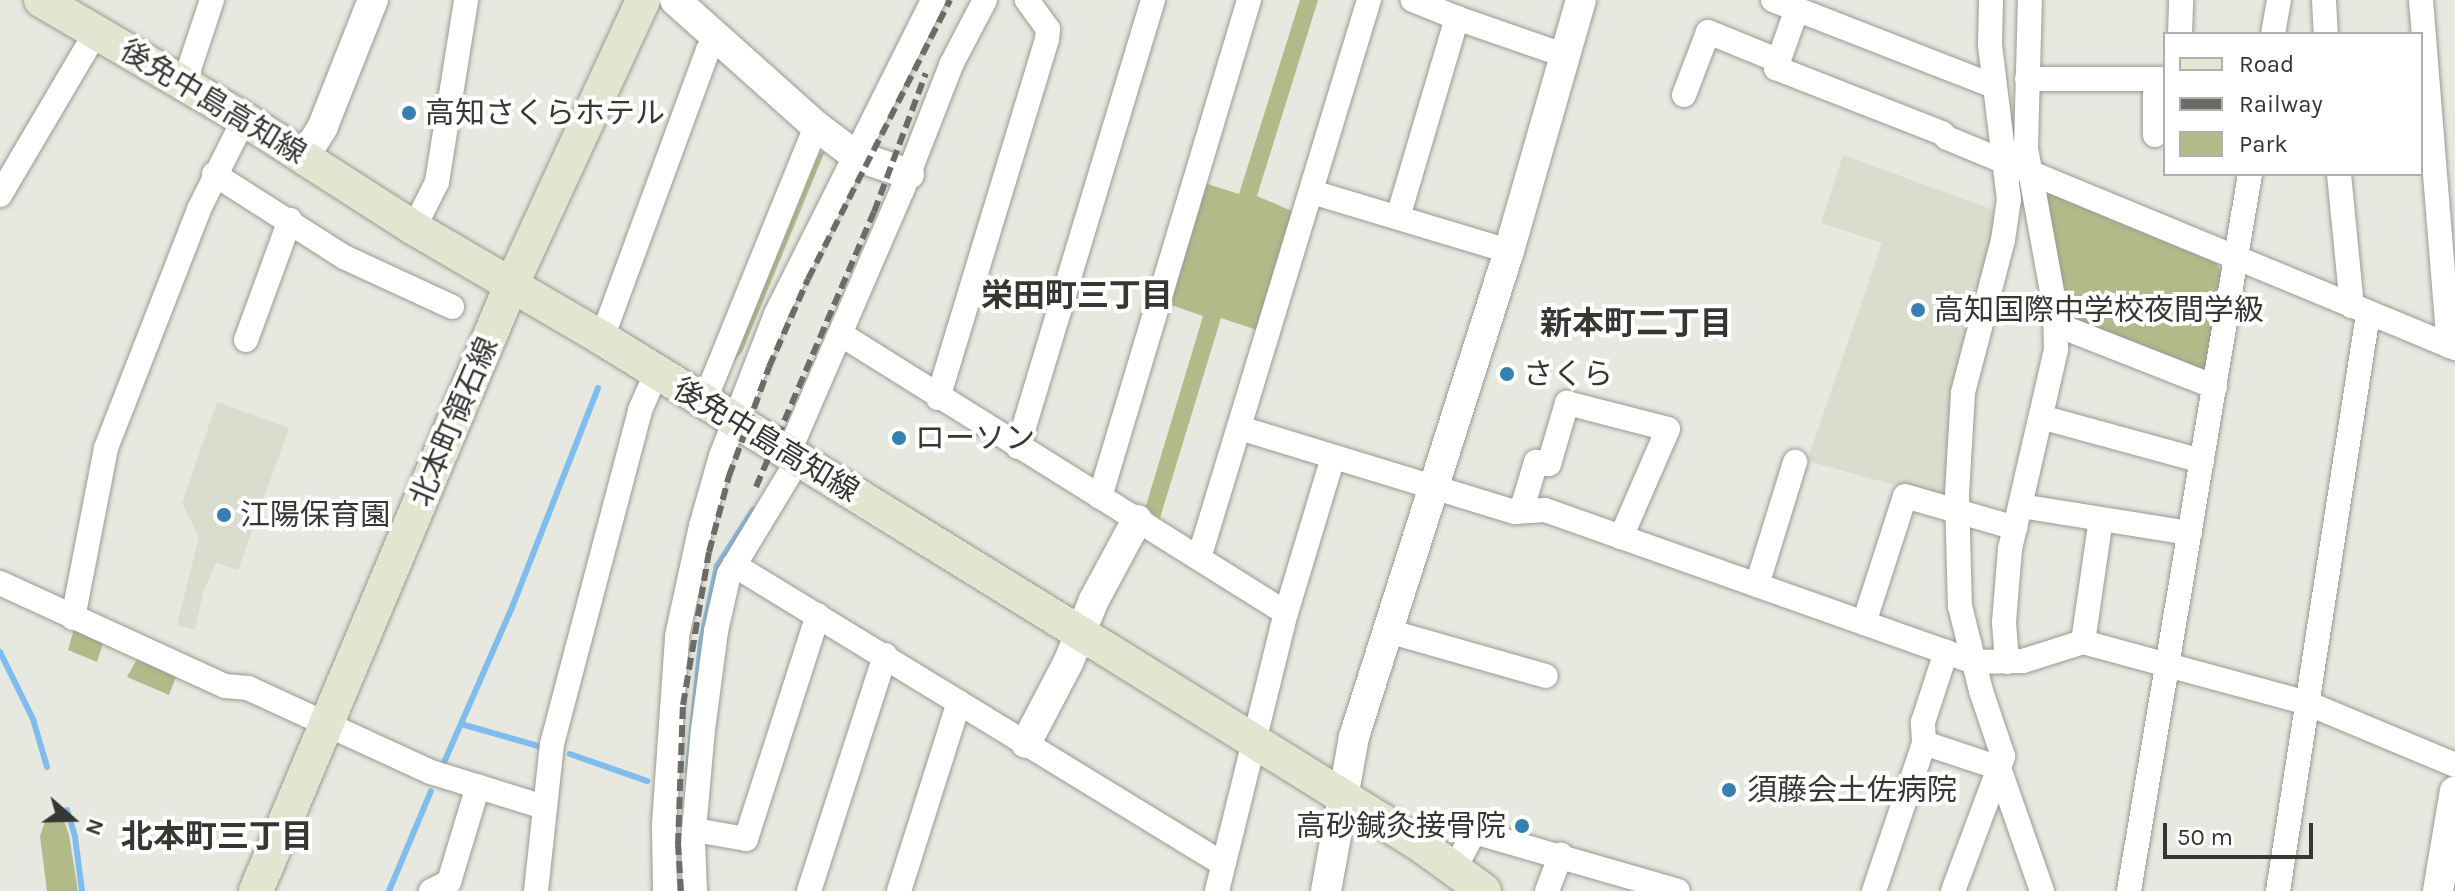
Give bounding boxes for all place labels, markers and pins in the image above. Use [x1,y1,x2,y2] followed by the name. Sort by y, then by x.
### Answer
[425,95,665,131] place label: 高知さくらホテル
[400,104,418,122] marker: 高知さくらホテル
[1934,292,2264,328] place label: 高知国際中学校夜間学級
[1909,301,1927,319] marker: 高知国際中学校夜間学級
[1523,356,1613,392] place label: さくら
[1498,365,1516,383] marker: さくら
[915,420,1035,456] place label: ローソン
[890,429,908,447] marker: ローソン
[240,497,390,533] place label: 江陽保育園
[215,506,233,524] marker: 江陽保育園
[1747,772,1957,808] place label: 須藤会土佐病院
[1718,779,1740,801] marker: 須藤会土佐病院
[1296,808,1506,844] place label: 高砂鍼灸接骨院
[1513,817,1531,835] marker: 高砂鍼灸接骨院

